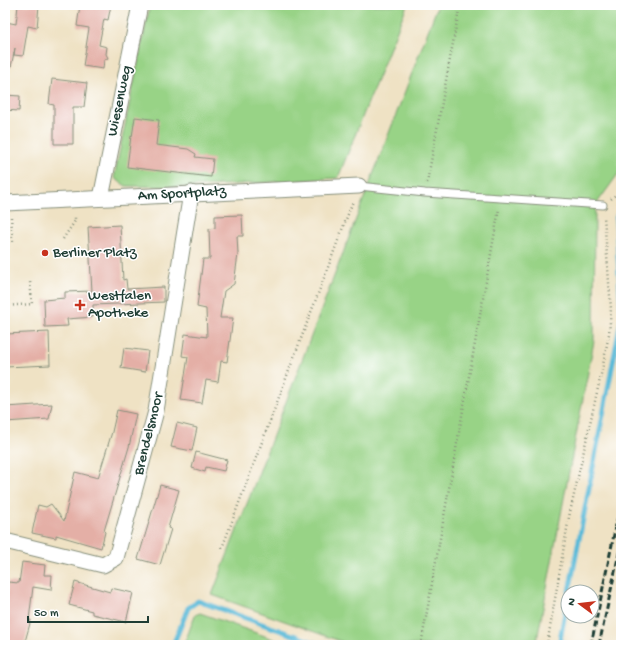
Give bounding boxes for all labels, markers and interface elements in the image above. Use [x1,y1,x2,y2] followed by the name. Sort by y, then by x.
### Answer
[104,64,136,138] street label: Wiesenweg
[137,183,227,205] street label: Am Sportplatz
[52,244,137,262] place label: Berliner Platz
[40,248,50,258] marker: Berliner Platz
[88,287,151,322] place label: Westfalen Apotheke
[75,300,85,310] marker: Westfalen Apotheke
[130,389,168,478] street label: Brendelsmoor
[560,584,600,624] north arrow
[566,597,579,607] text: N
[28,598,148,624] scale bar
[34,607,59,621] text: 50 m

